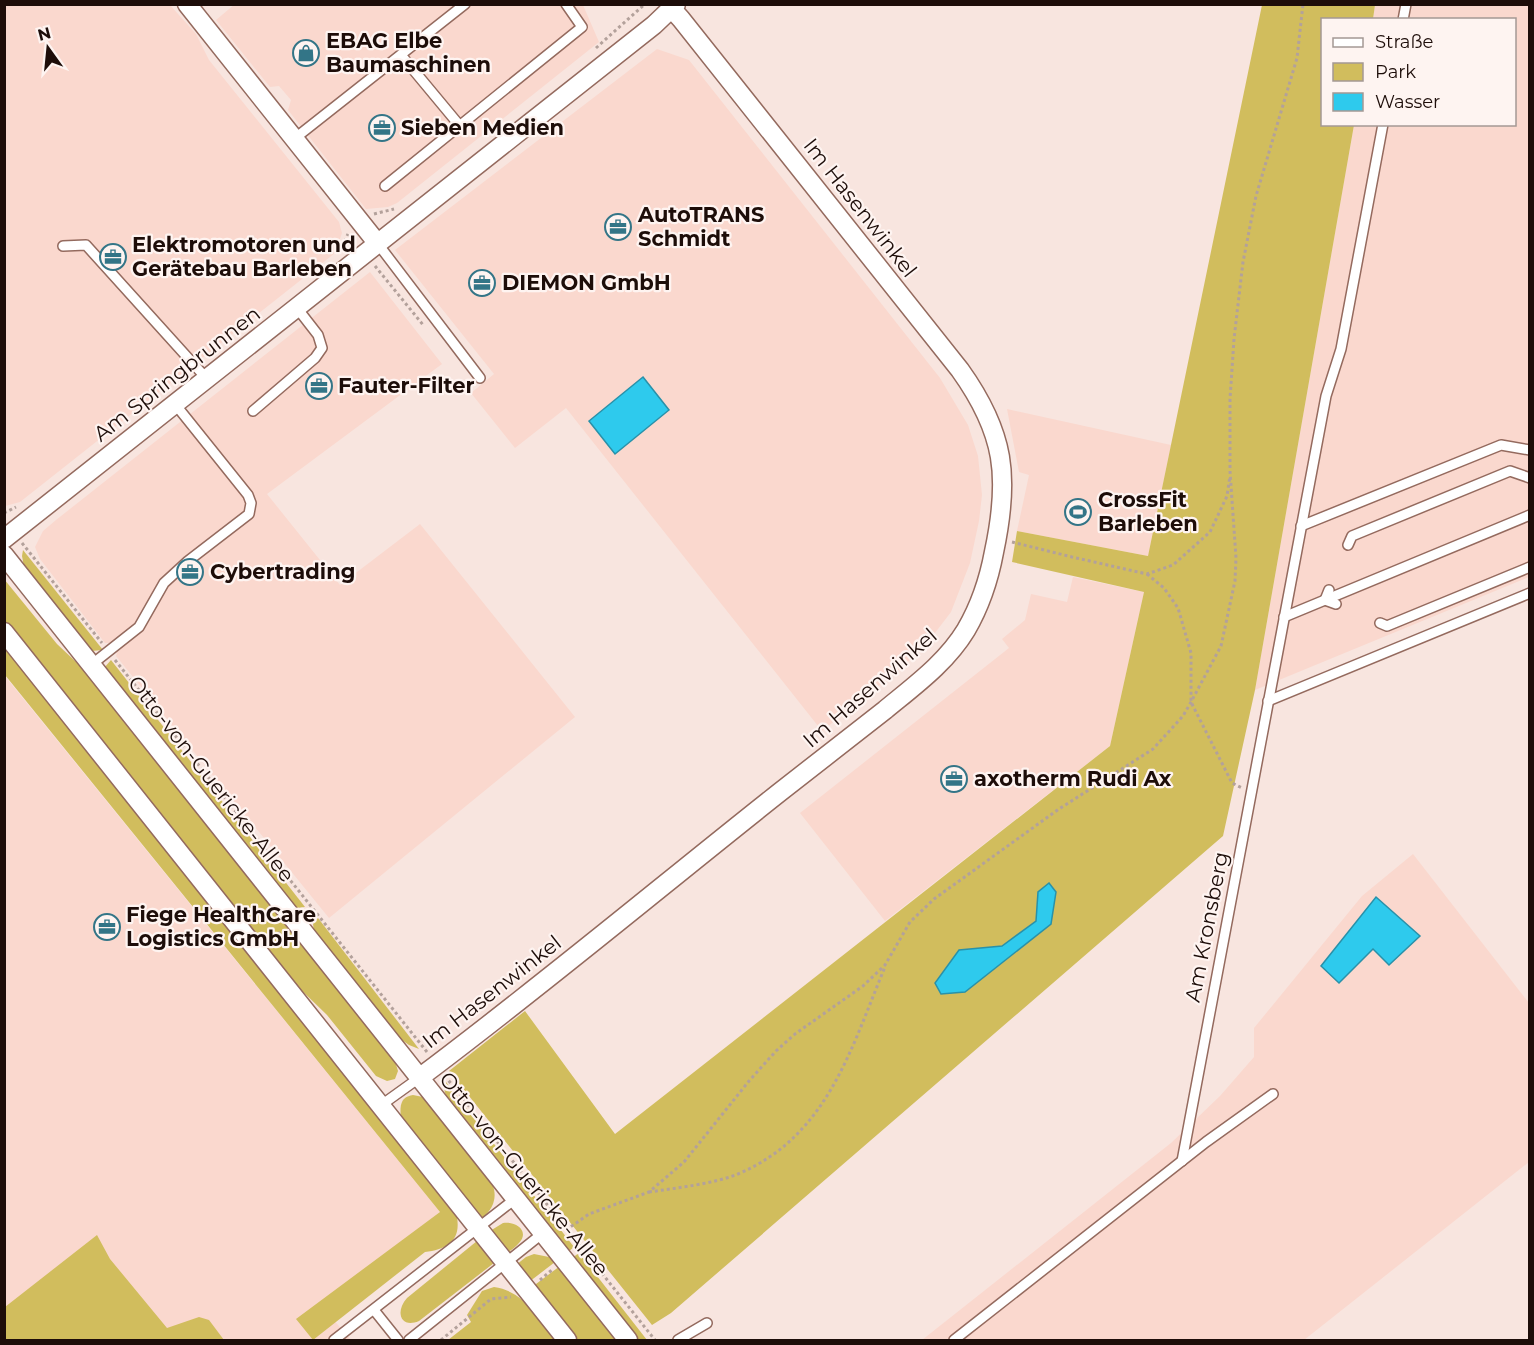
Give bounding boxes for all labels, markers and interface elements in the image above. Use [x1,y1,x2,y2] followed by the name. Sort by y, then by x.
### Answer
[18,18,78,78] north arrow
[1321,18,1516,126] legend
[36,23,53,45] text: N
[326,28,491,77] place label: EBAG Elbe Baumaschinen
[1375,31,1434,53] text: Straße
[291,38,321,68] shop icon: EBAG Elbe Baumaschinen
[1375,61,1416,83] text: Park
[1375,91,1440,113] text: Wasser
[367,113,397,143] office icon: Sieben Medien
[401,115,564,140] place label: Sieben Medien
[798,133,922,282] street label: Im Hasenwinkel
[637,202,764,251] place label: AutoTRANS Schmidt
[603,212,633,242] office icon: AutoTRANS Schmidt
[132,232,356,281] place label: Elektromotoren und Gerätebau Barleben
[98,242,128,272] office icon: Elektromotoren und Gerätebau Barleben
[467,268,497,298] office icon: DIEMON GmbH
[502,270,671,295] place label: DIEMON GmbH
[88,301,265,446] street label: Am Springbrunnen
[304,371,334,401] office icon: Fauter-Filter
[338,373,475,398] place label: Fauter-Filter
[1098,487,1198,536] place label: CrossFit Barleben
[1063,497,1093,527] sports icon: CrossFit Barleben
[175,557,205,587] office icon: Cybertrading
[210,559,355,584] place label: Cybertrading
[798,623,942,753] street label: Im Hasenwinkel
[123,671,300,887] street label: Otto-von-Guericke-Allee
[939,764,969,794] office icon: axotherm Rudi Ax
[974,766,1172,791] place label: axotherm Rudi Ax
[1180,850,1233,1004] street label: Am Kronsberg
[126,902,316,951] place label: Fiege HealthCare Logistics GmbH
[92,912,122,942] office icon: Fiege HealthCare Logistics GmbH
[417,930,566,1054] street label: Im Hasenwinkel
[434,1067,614,1281] street label: Otto-von-Guericke-Allee

